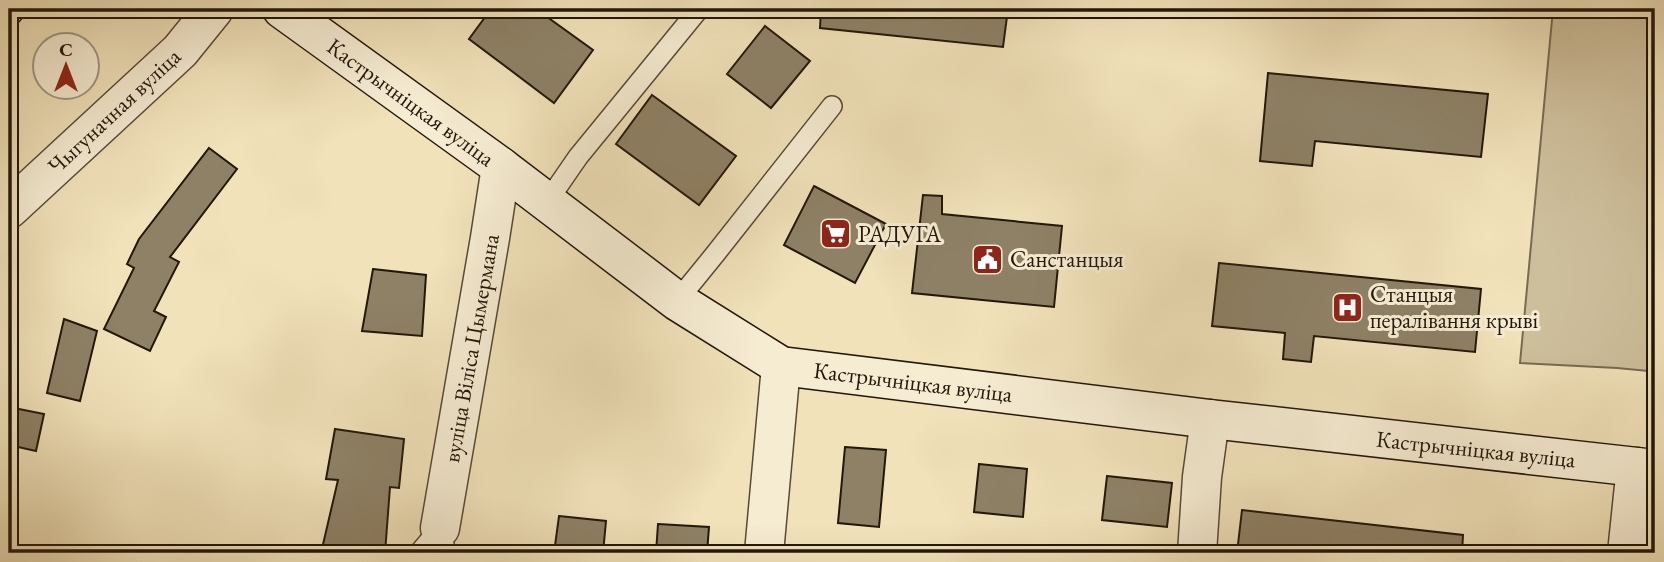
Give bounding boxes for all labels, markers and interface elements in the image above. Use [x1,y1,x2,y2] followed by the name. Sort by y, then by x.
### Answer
[321,31,501,173] street label: Кастрычніцкая вуліца
[32,32,102,102] north arrow
[59,37,73,62] text: С
[41,41,188,180] street label: Чыгуначная вуліца
[818,217,852,251] supermarket icon: РАДУГА
[858,219,942,249] place label: РАДУГА
[436,231,506,465] street label: вуліца Віліса Цымермана
[970,242,1004,276] public building icon: Санстанцыя
[1010,244,1124,274] place label: Санстанцыя
[1370,279,1538,335] place label: Станцыя пералівання крыві
[1330,290,1364,324] hospital icon: Станцыя пералівання крыві
[812,355,1015,409] street label: Кастрычніцкая вуліца
[1375,424,1578,474] street label: Кастрычніцкая вуліца

